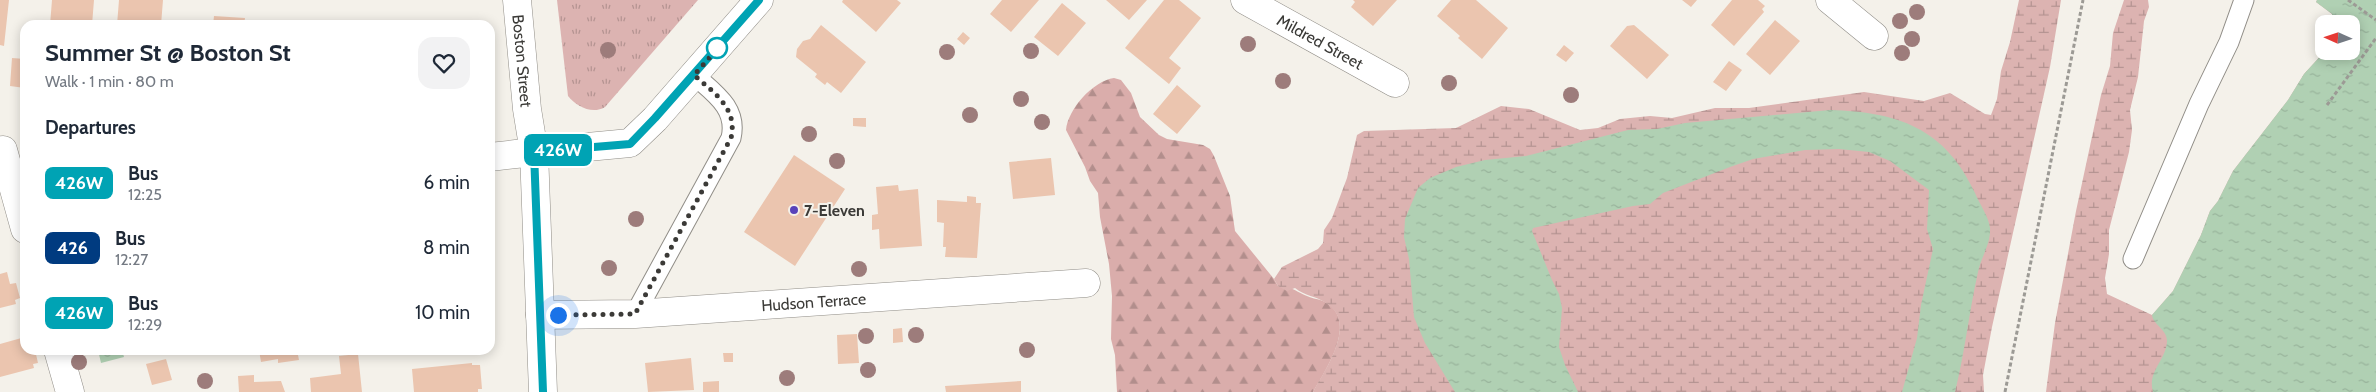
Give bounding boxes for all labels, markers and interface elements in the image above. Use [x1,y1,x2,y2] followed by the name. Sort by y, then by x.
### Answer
[1274,11,1367,74] street label: Mildred Street
[508,14,536,109] street label: Boston Street
[2315,15,2360,60] north arrow
[2315,15,2360,60] map controls
[418,37,470,89] button: heart
[706,37,728,59] unlabelled marker
[45,38,291,67] text: Summer St @ Boston St
[45,72,174,91] text: Walk · 1 min · 80 m
[45,116,136,139] text: Departures
[523,134,593,166] line badge: 426W
[534,139,582,161] text: 426W
[128,162,158,185] text: Bus
[424,171,470,194] text: 6 min
[55,172,103,194] text: 426W
[128,185,162,204] text: 12:25
[804,201,865,220] place label: 7-Eleven
[788,204,800,216] marker: 7-Eleven
[115,227,145,250] text: Bus
[423,236,470,259] text: 8 min
[57,237,88,259] text: 426
[115,250,148,269] text: 12:27
[761,289,867,315] street label: Hudson Terrace
[128,292,158,315] text: Bus
[415,301,470,324] text: 10 min
[55,302,103,324] text: 426W
[546,303,571,328] your location
[128,315,162,334] text: 12:29

